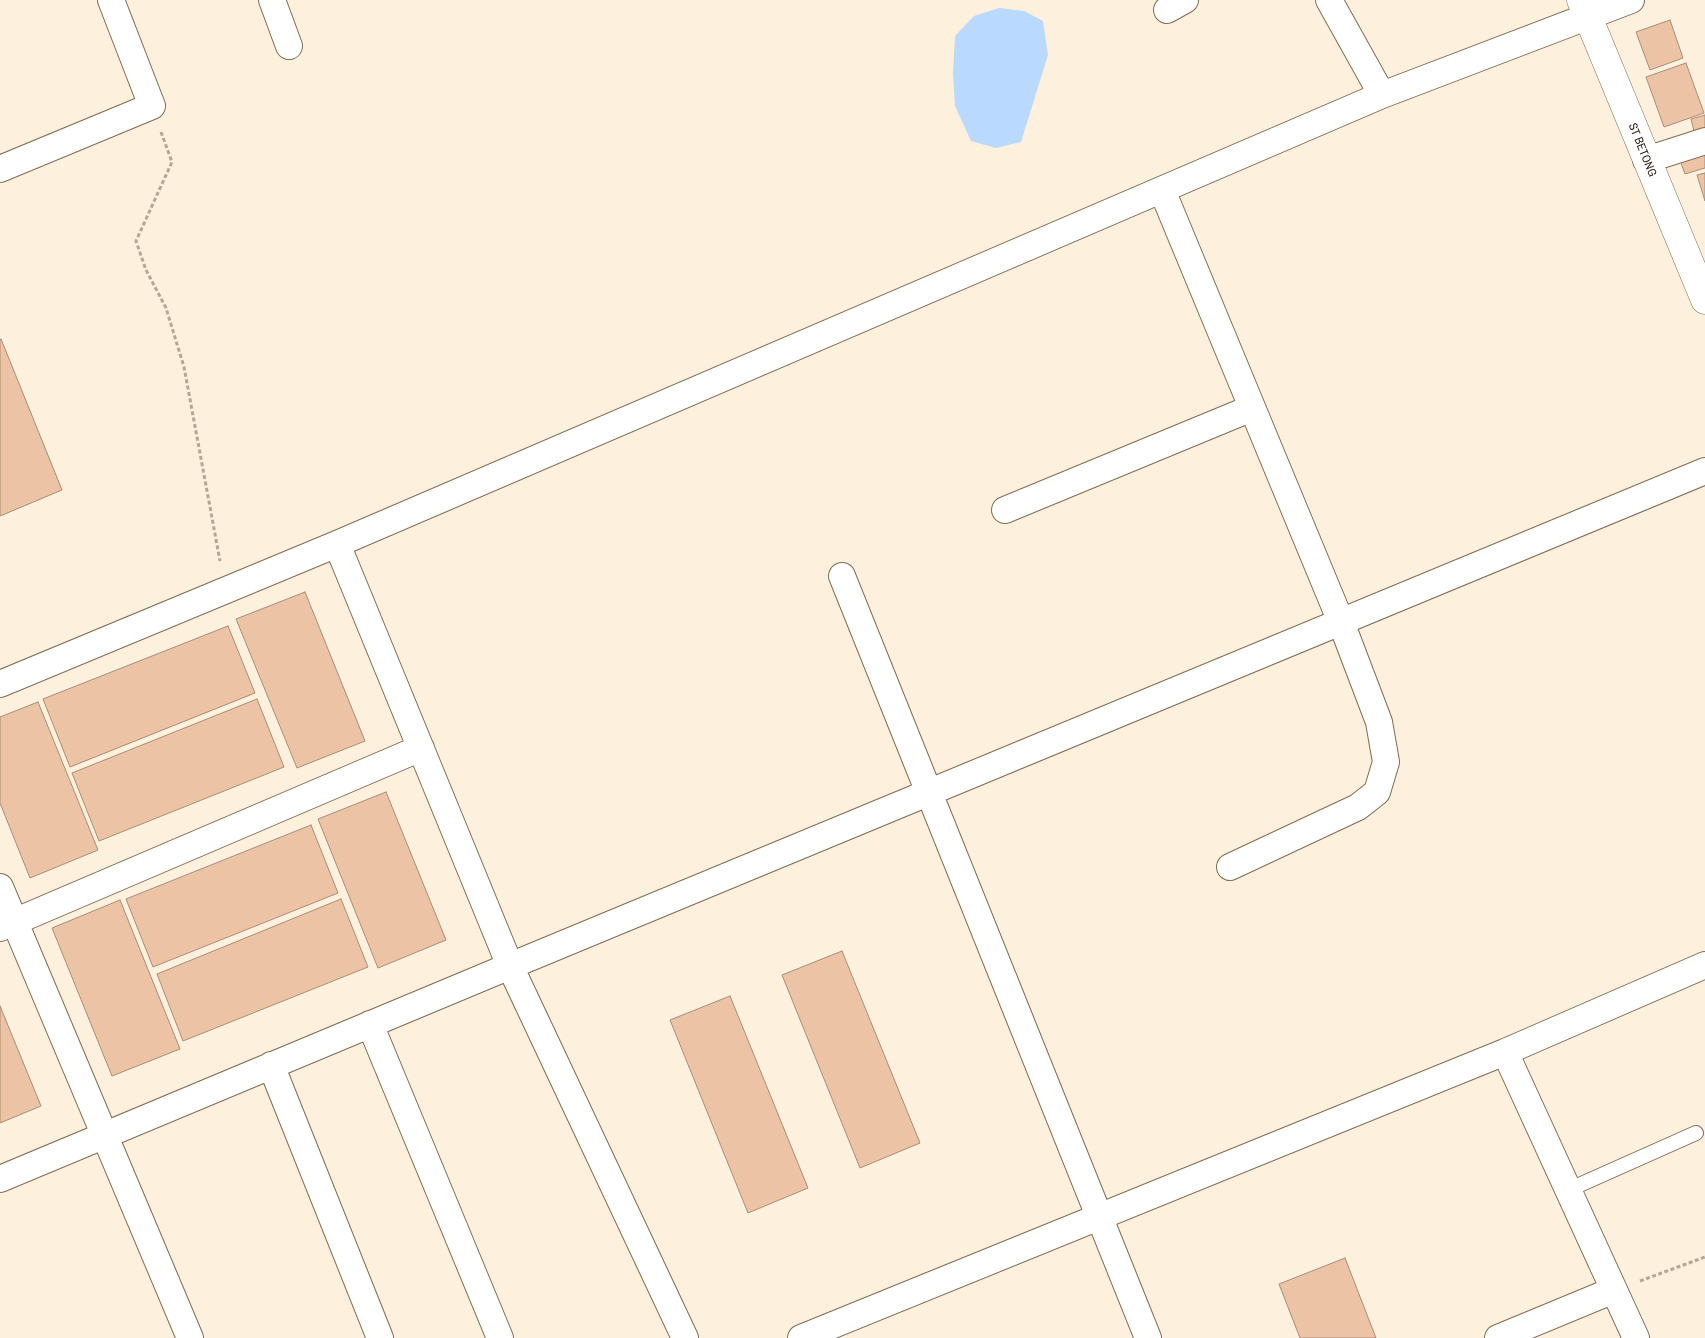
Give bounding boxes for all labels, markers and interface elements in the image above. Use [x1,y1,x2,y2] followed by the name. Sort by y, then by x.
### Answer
[1625,121,1659,179] street label: ST BETONG

